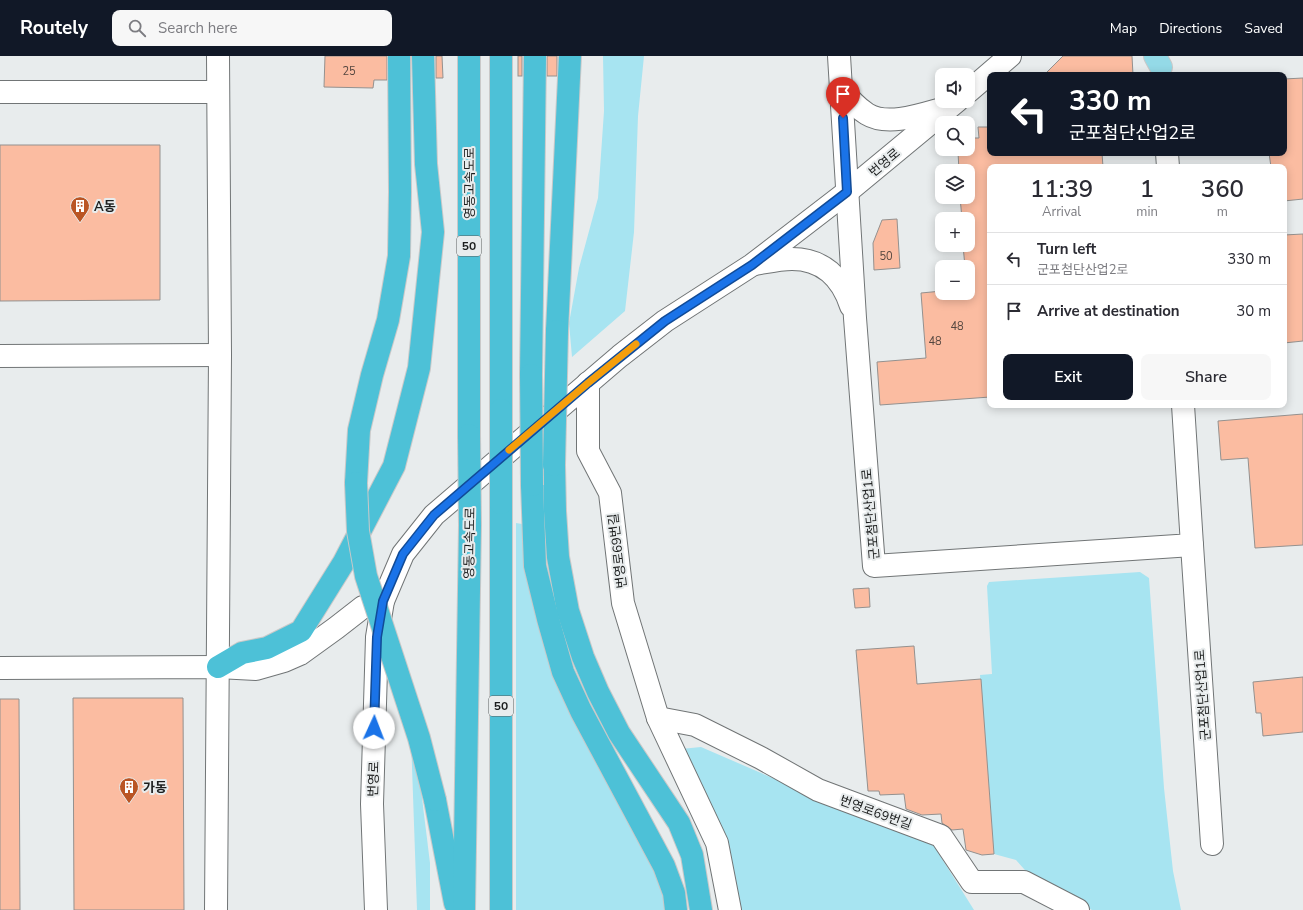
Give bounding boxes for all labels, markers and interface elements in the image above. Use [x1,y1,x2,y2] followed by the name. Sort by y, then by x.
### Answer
[112,10,392,46] search box
[20,15,88,41] text: Routely
[126,17,148,39] icon: search
[158,18,238,38] text: Search here
[1110,19,1137,38] text: Map
[1159,19,1222,38] text: Directions
[1244,19,1283,38] text: Saved
[342,64,356,79] house number: 25
[935,68,975,300] map controls
[935,68,975,108] button: sound
[826,77,860,118] pin
[1069,82,1152,120] text: 330 m
[832,83,854,105] icon: arrive
[1003,88,1055,140] icon: left
[935,116,975,156] button: search
[1069,121,1196,145] text: 군포첨단산업2로
[865,144,904,181] street label: 번영로
[461,147,479,219] street label: 영동고속도로
[935,164,975,204] button: layers
[1030,173,1093,205] text: 11:39
[1140,173,1154,205] text: 1
[1201,173,1244,205] text: 360
[69,195,91,223] building icon: A동
[94,198,116,216] place label: A동
[1042,203,1081,221] text: Arrival
[1136,203,1158,221] text: min
[1217,203,1228,221] text: m
[935,212,975,252] button: +
[457,236,481,256] road number: 50
[1037,239,1096,259] text: Turn left
[1003,248,1025,270] icon: left
[879,249,893,264] house number: 50
[1227,249,1271,269] text: 330 m
[935,260,975,300] button: −
[1037,261,1129,279] text: 군포첨단산업2로
[1003,300,1025,322] icon: arrive
[1037,301,1180,321] text: Arrive at destination
[1236,301,1271,321] text: 30 m
[950,319,964,334] house number: 48
[928,334,942,349] house number: 48
[1003,354,1133,400] button: Exit
[1141,354,1271,400] button: Share
[858,468,884,560] street label: 군포첨단산업1로
[460,507,480,579] street label: 영동고속도로
[604,512,632,589] street label: 번영로69번길
[1191,649,1215,741] street label: 군포첨단산업1로
[489,696,513,716] road number: 50
[353,707,395,749] position arrow
[364,761,384,797] street label: 번영로
[118,776,140,804] building icon: 가동
[143,779,167,797] place label: 가동
[837,792,914,834] street label: 번영로69번길

